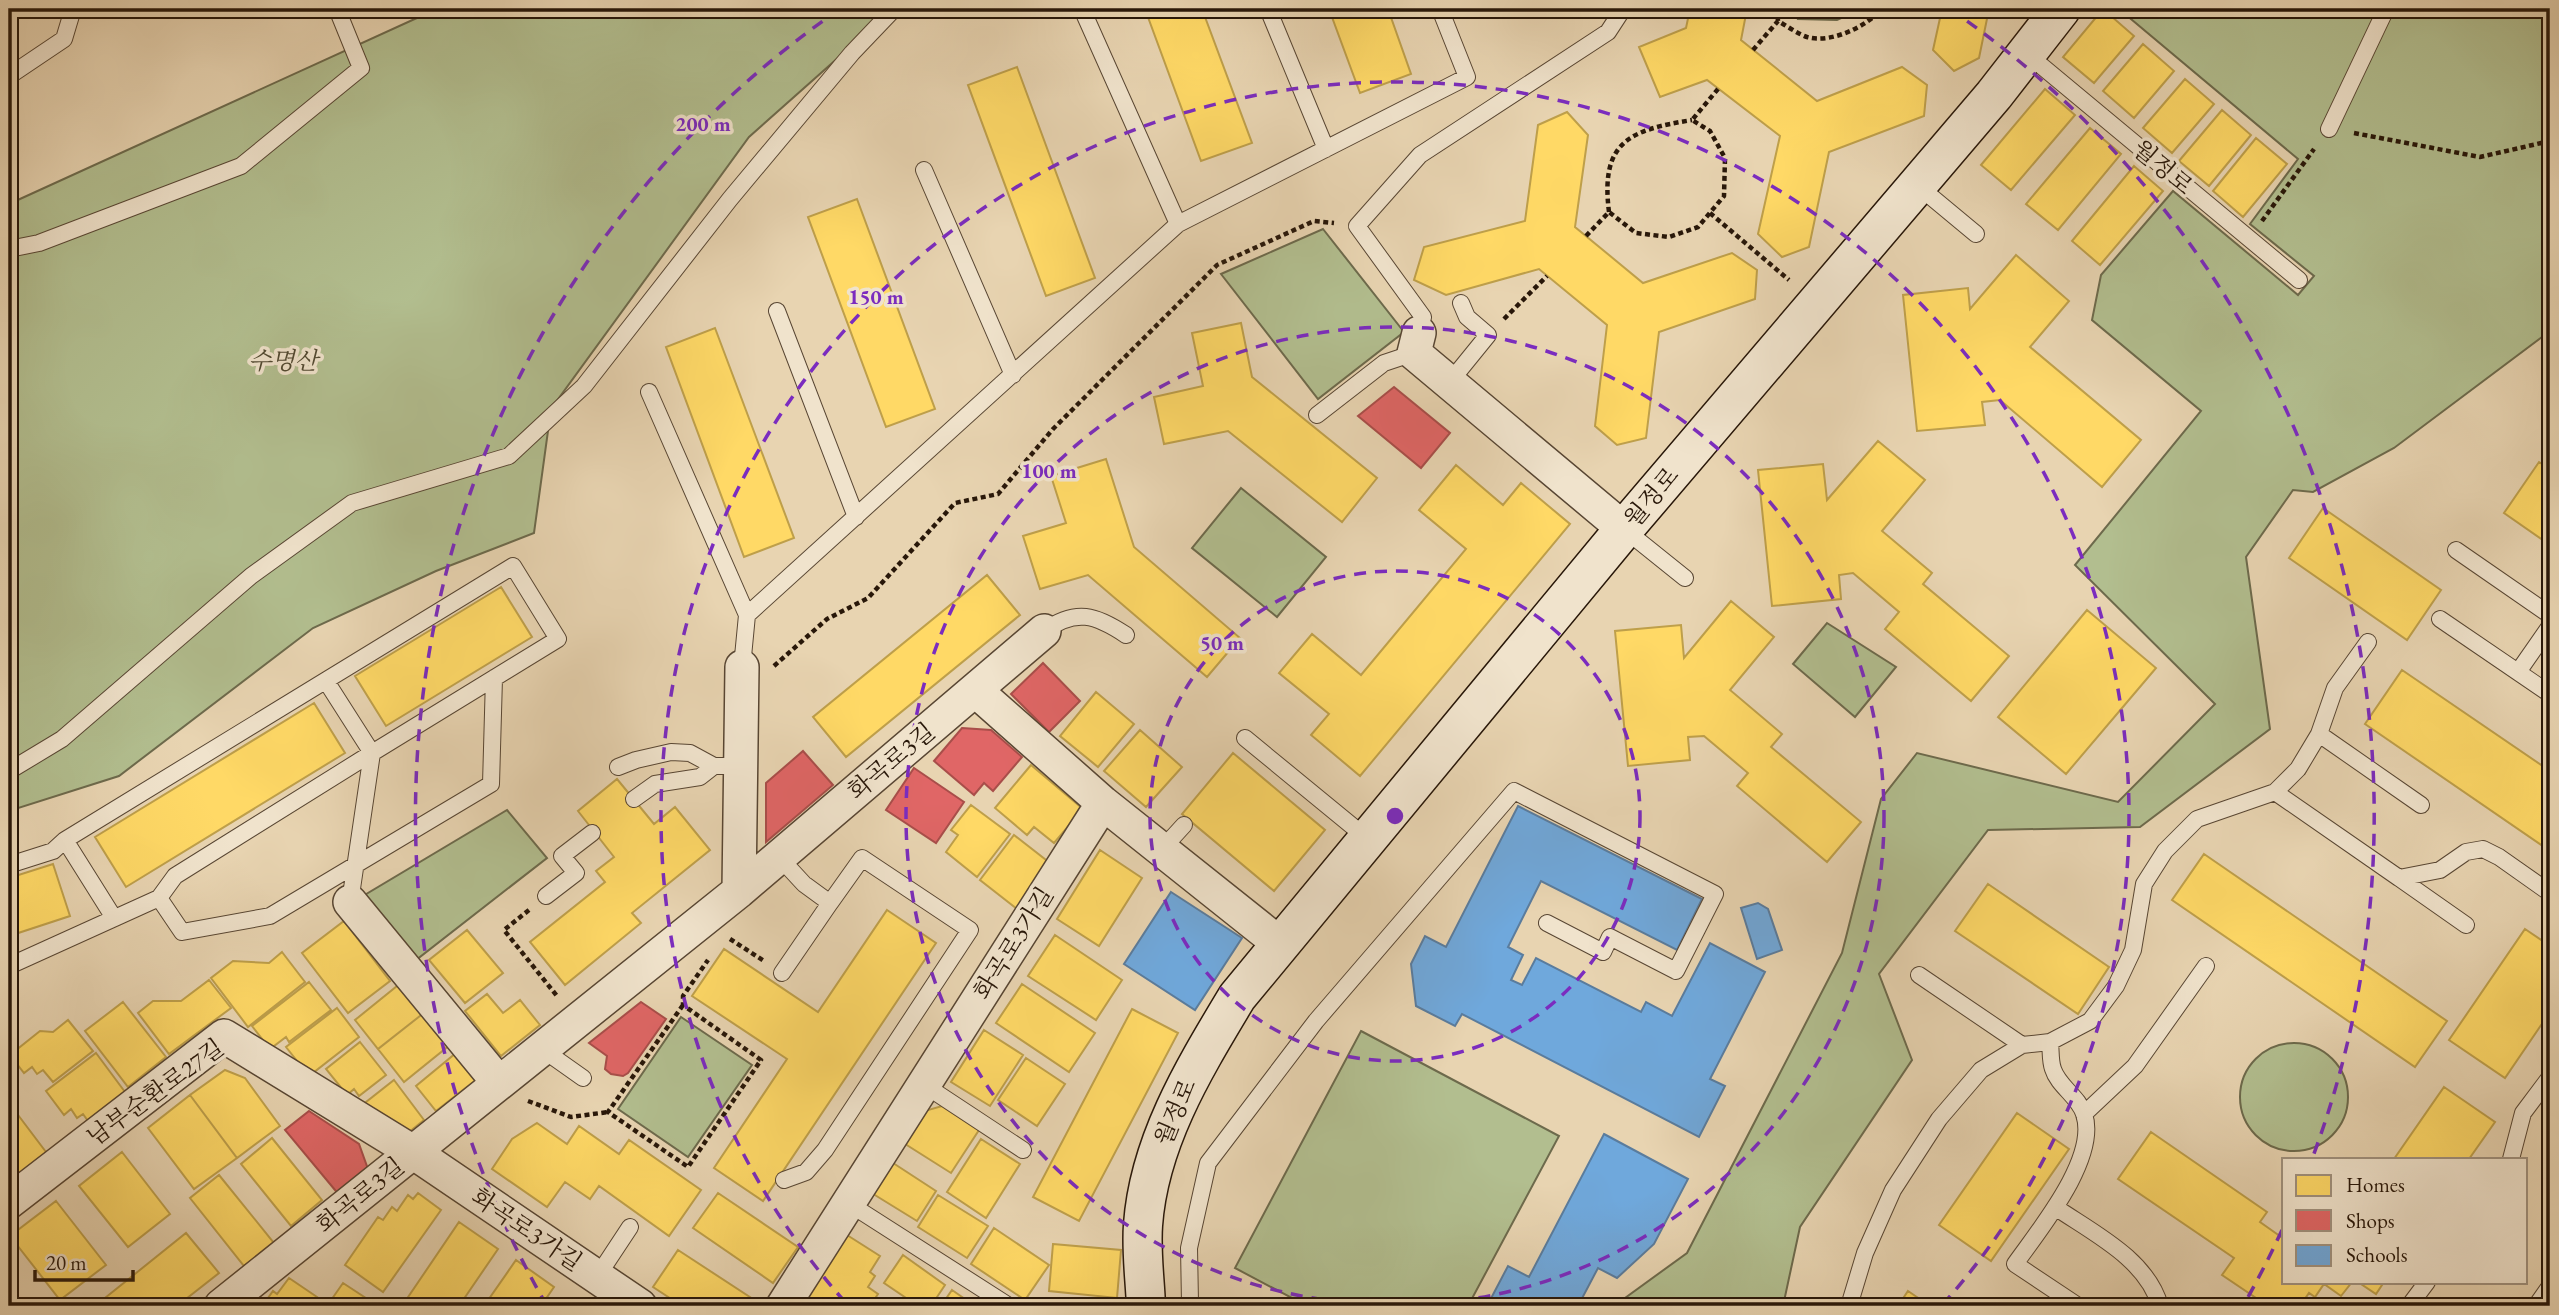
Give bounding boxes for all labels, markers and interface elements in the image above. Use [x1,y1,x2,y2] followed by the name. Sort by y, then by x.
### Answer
[675,110,731,137] text: 200 m
[2126,133,2200,201] street label: 월정로
[848,283,904,310] text: 150 m
[248,345,322,376] park label: 수명산
[1021,457,1077,484] text: 100 m
[1617,460,1685,534] street label: 월정로
[1200,629,1244,656] text: 50 m
[841,716,941,806] street label: 화곡로3길
[1383,804,1407,828] centre of rings
[966,881,1060,1005] street label: 화곡로3가길
[80,1032,230,1152] street label: 남부순환로27길
[1147,1074,1203,1150] street label: 월정로
[310,1150,410,1240] street label: 화곡로3길
[2282,1158,2528,1284] legend
[2346,1171,2405,1198] text: Homes
[466,1181,588,1277] street label: 화곡로3가길
[2346,1207,2395,1234] text: Shops
[35,1238,133,1282] scale bar
[2346,1241,2408,1268] text: Schools
[46,1249,87,1276] text: 20 m

